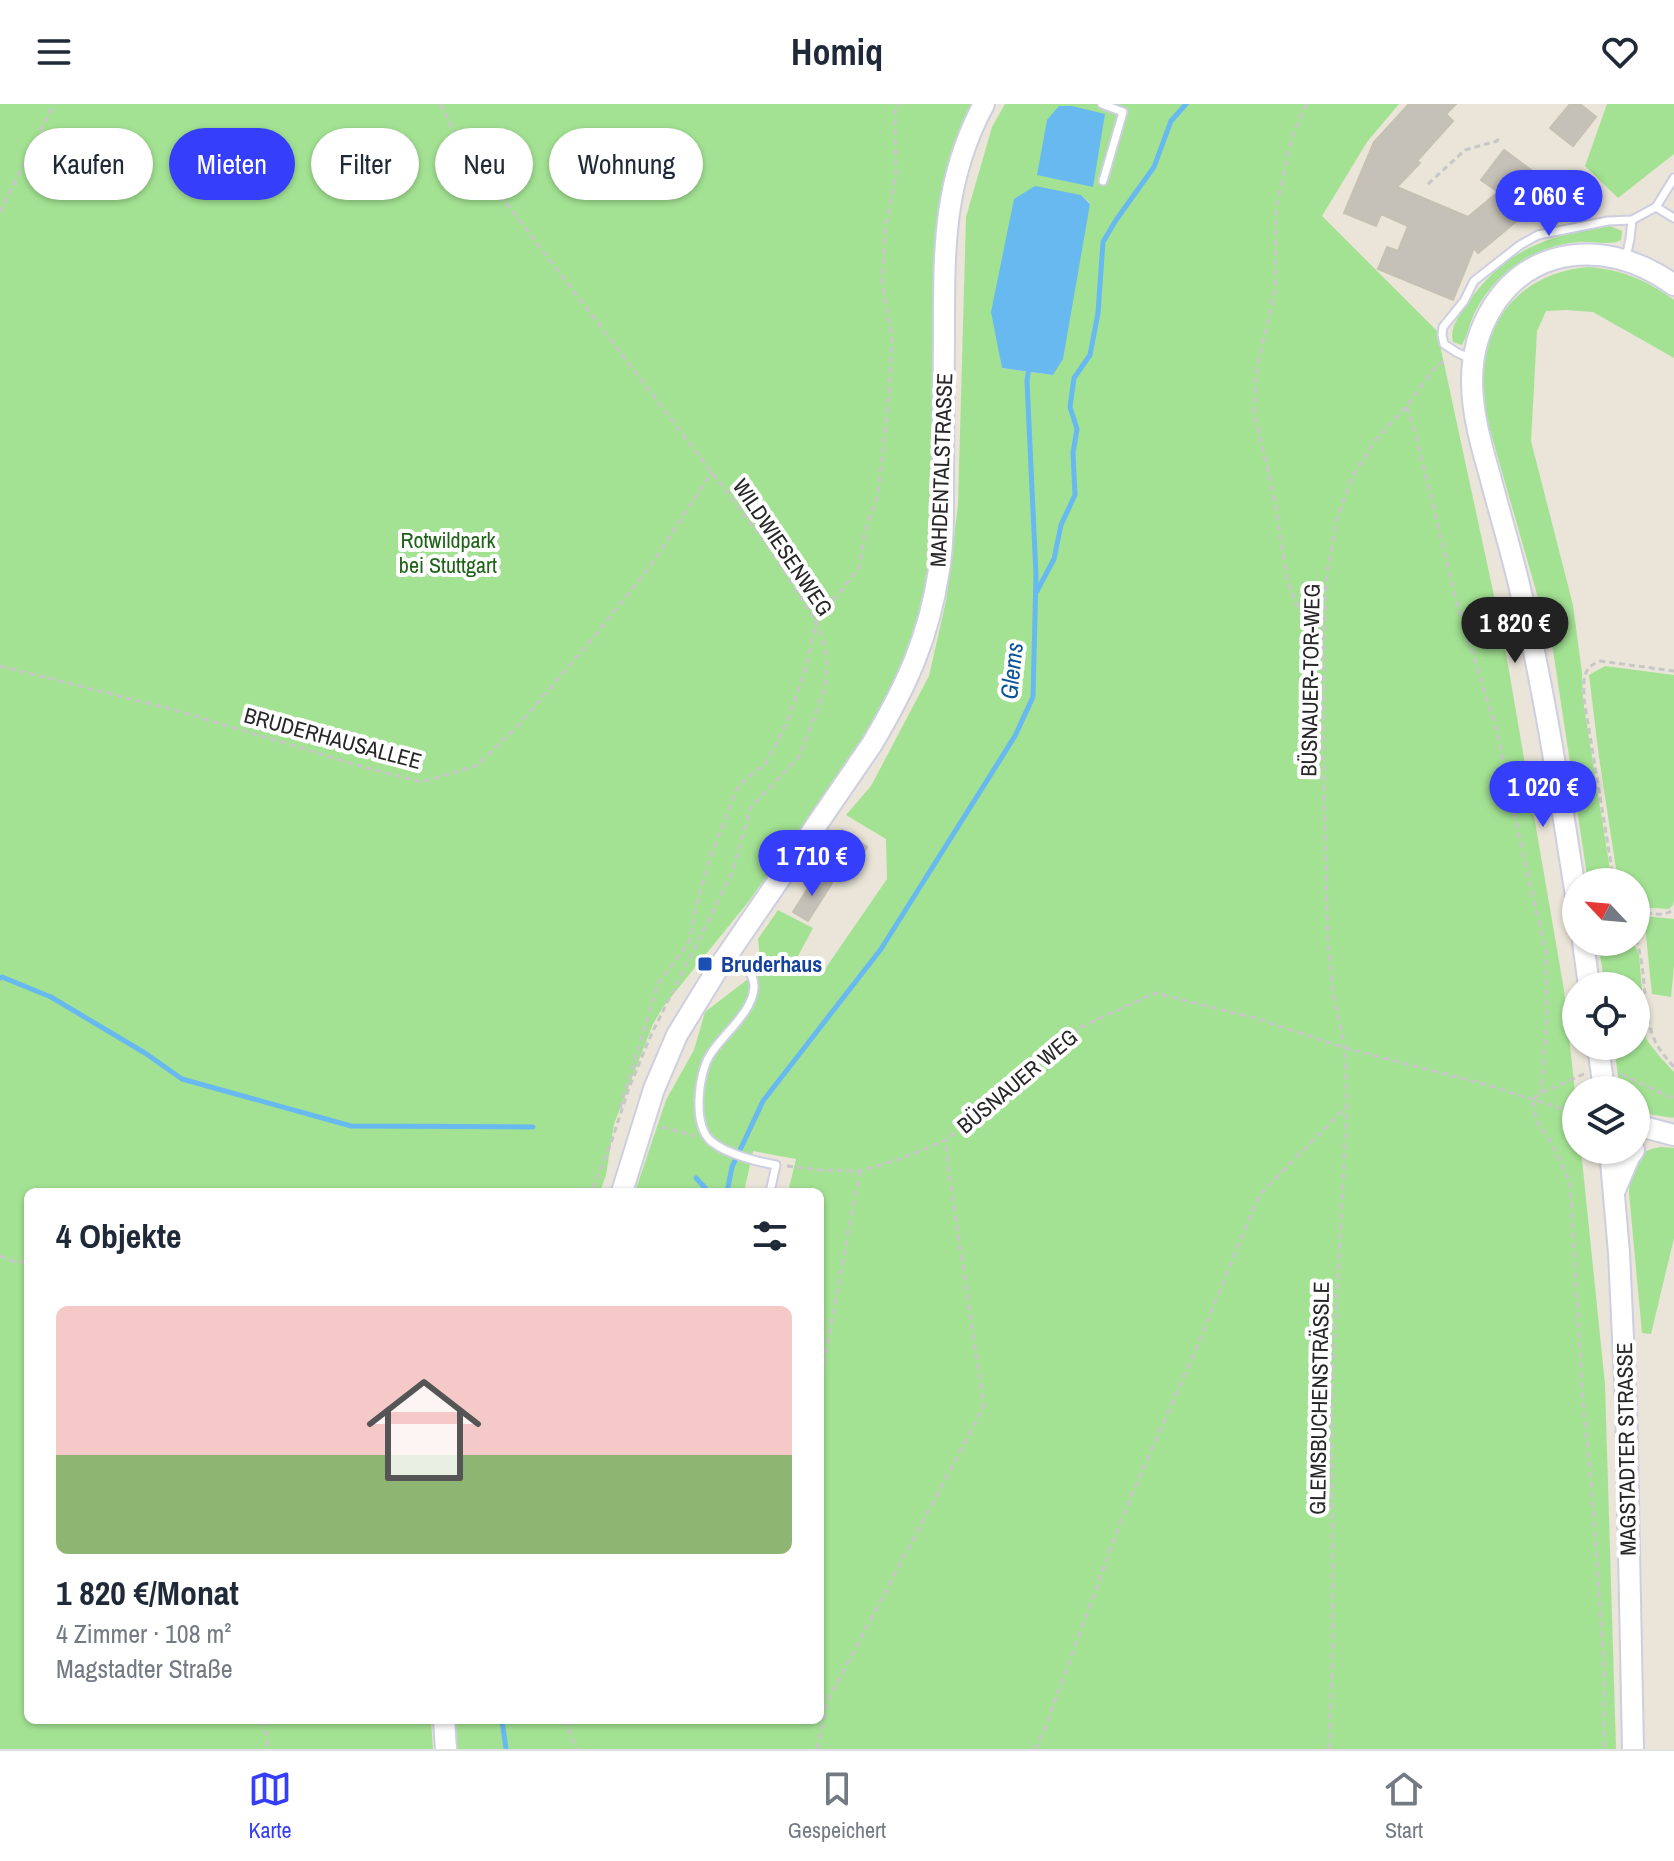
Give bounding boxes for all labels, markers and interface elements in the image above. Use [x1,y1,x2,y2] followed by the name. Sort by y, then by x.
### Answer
[791,28,883,76] text: Homiq
[32,30,76,74] icon: menu
[1598,30,1642,74] icon: heart
[24,128,153,200] chip: Kaufen
[169,128,295,200] chip: Mieten
[311,128,419,200] chip: Filter
[435,128,533,200] chip: Neu
[549,128,703,200] chip: Wohnung
[1475,170,1623,238] pin: 2 060 €
[1513,178,1585,213] text: 2 060 €
[923,372,959,568] street label: MAHDENTALSTRASSE
[726,473,840,621] street label: WILDWIESENWEG
[399,525,497,580] park label: Rotwildpark bei Stuttgart
[1293,583,1327,777] street label: BÜSNAUER-TOR-WEG
[1441,597,1589,665] pin: 1 820 €
[1479,605,1551,640] text: 1 820 €
[992,641,1030,701] water label: Glems
[241,700,425,776] street label: BRUDERHAUSALLEE
[1469,761,1617,829] pin: 1 020 €
[1507,769,1579,804] text: 1 020 €
[738,830,886,898] pin: 1 710 €
[776,838,848,873] text: 1 710 €
[1562,868,1650,956] north arrow
[1562,868,1650,1164] map controls
[721,949,822,979] place label: Bruderhaus
[696,955,714,973] marker: Bruderhaus
[1562,972,1650,1060] button: locate
[951,1022,1083,1140] street label: BÜSNAUER WEG
[1562,1076,1650,1164] button: layers
[56,1213,182,1259] text: 4 Objekte
[748,1214,792,1258] icon: filters
[1302,1281,1336,1515] street label: GLEMSBUCHENSTRÄSSLE
[1609,1342,1643,1556] street label: MAGSTADTER STRASSE
[352,1358,496,1502] icon: home
[56,1570,239,1616] text: 1 820 €/Monat
[56,1616,231,1651] text: 4 Zimmer · 108 m²
[56,1651,233,1686] text: Magstadter Straße
[248,1767,292,1845] tab: Karte
[788,1767,886,1845] tab: Gespeichert
[1382,1767,1426,1845] tab: Start

